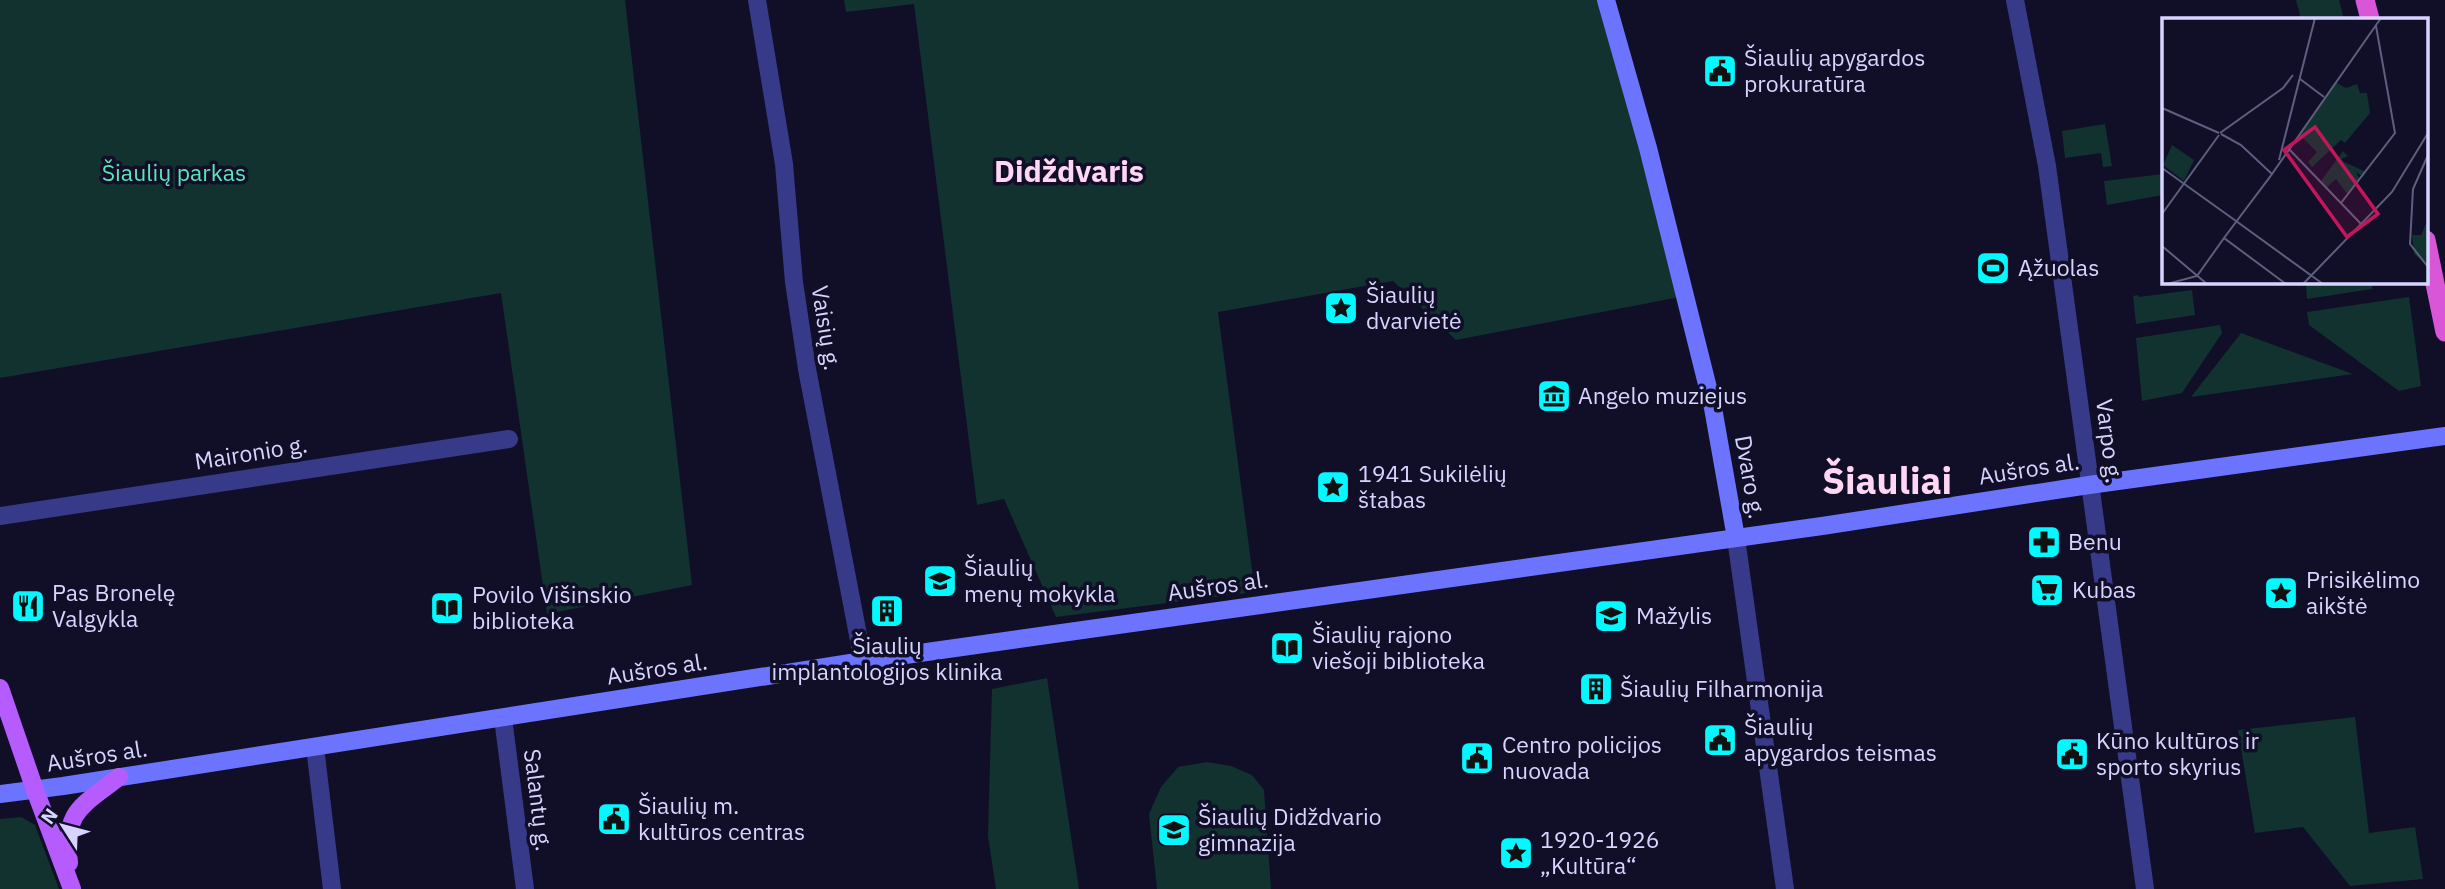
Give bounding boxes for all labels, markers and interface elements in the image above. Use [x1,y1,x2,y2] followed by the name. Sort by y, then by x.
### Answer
[2162,18,2428,284] inset map
[1744,42,1925,98] place label: Šiaulių apygardos prokuratūra
[1701,52,1739,90] public building icon: Šiaulių apygardos prokuratūra
[994,151,1144,190] district label: Didždvaris
[102,157,246,187] park label: Šiaulių parkas
[1974,249,2012,287] sports icon: Ąžuolas
[2018,252,2099,282] place label: Ąžuolas
[1366,279,1462,335] place label: Šiaulių dvarvietė
[805,283,848,372] street label: Vaisių g.
[1322,289,1360,327] place icon: Šiaulių dvarvietė
[1535,377,1573,415] museum icon: Angelo muziejus
[1578,380,1747,410] place label: Angelo muziejus
[2090,397,2130,485] street label: Varpo g.
[192,428,309,476] street label: Maironio g.
[1729,433,1773,521] street label: Dvaro g.
[1976,445,2082,491] street label: Aušros al.
[1822,456,1952,504] district label: Šiauliai
[1358,458,1507,514] place label: 1941 Sukilėlių štabas
[1314,468,1352,506] place icon: 1941 Sukilėlių štabas
[2025,523,2063,561] pharmacy icon: Benu
[2068,526,2122,556] place label: Benu
[964,552,1115,608] place label: Šiaulių menų mokykla
[921,562,959,600] school or university icon: Šiaulių menų mokykla
[1165,563,1270,607] street label: Aušros al.
[2306,564,2420,620] place label: Prisikėlimo aikštė
[2028,571,2066,609] supermarket icon: Kubas
[2072,574,2136,604] place label: Kubas
[2262,574,2300,612] place icon: Prisikėlimo aikštė
[52,577,175,633] place label: Pas Bronelę Valgykla
[472,579,632,635] place label: Povilo Višinskio biblioteka
[9,587,47,625] restaurant icon: Pas Bronelę Valgykla
[428,589,466,627] library icon: Povilo Višinskio biblioteka
[868,592,906,630] building icon: Šiaulių implantologijos klinika
[1592,597,1630,635] school or university icon: Mažylis
[1636,600,1712,630] place label: Mažylis
[1312,619,1485,675] place label: Šiaulių rajono viešoji biblioteka
[1268,629,1306,667] library icon: Šiaulių rajono viešoji biblioteka
[771,630,1003,686] place label: Šiaulių implantologijos klinika
[604,645,710,691] street label: Aušros al.
[1577,670,1615,708] building icon: Šiaulių Filharmonija
[1620,673,1823,703] place label: Šiaulių Filharmonija
[1744,711,1937,767] place label: Šiaulių apygardos teismas
[1701,721,1739,759] public building icon: Šiaulių apygardos teismas
[2096,725,2260,781] place label: Kūno kultūros ir sporto skyrius
[1502,729,1662,785] place label: Centro policijos nuovada
[44,732,150,778] street label: Aušros al.
[2053,735,2091,773] public building icon: Kūno kultūros ir sporto skyrius
[1458,739,1496,777] public building icon: Centro policijos nuovada
[518,747,560,853] street label: Salantų g.
[638,790,805,846] place label: Šiaulių m. kultūros centras
[28,791,98,861] north arrow
[595,800,633,838] public building icon: Šiaulių m. kultūros centras
[1198,801,1382,857] place label: Šiaulių Didždvario gimnazija
[35,803,63,829] text: N
[1155,811,1193,849] school or university icon: Šiaulių Didždvario gimnazija
[1540,824,1660,880] place label: 1920-1926 „Kultūra“
[1497,834,1535,872] place icon: 1920-1926 „Kultūra“

